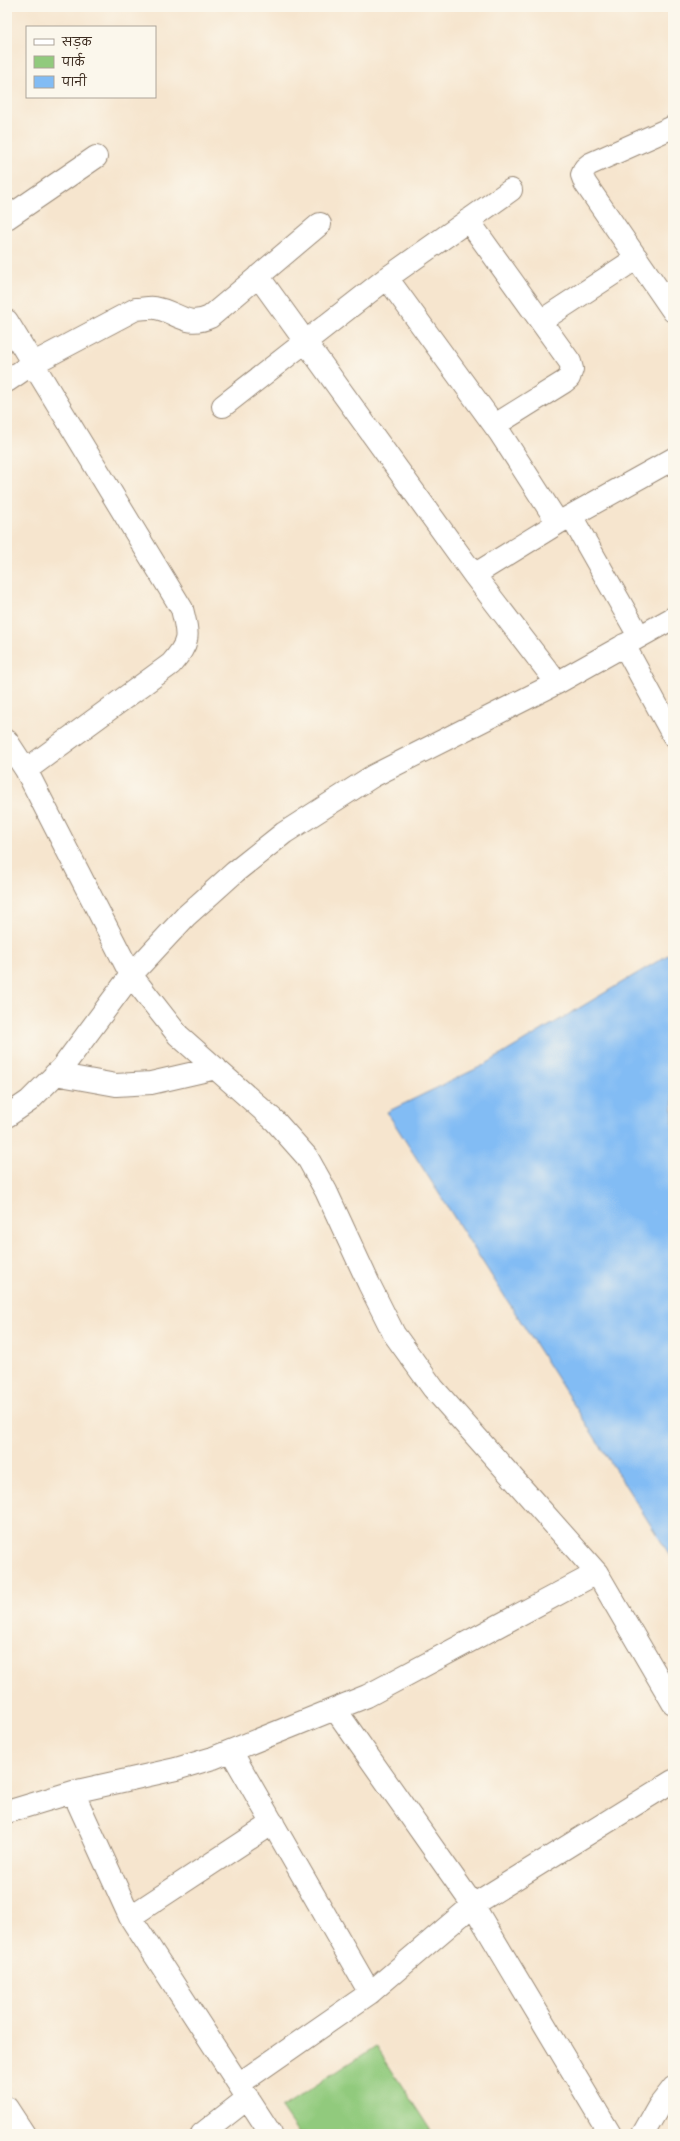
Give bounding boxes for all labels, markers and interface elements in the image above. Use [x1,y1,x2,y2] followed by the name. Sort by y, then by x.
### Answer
[26,26,156,98] legend
[61,34,93,50] text: सड़क
[61,52,86,70] text: पार्क
[61,73,87,90] text: पानी

